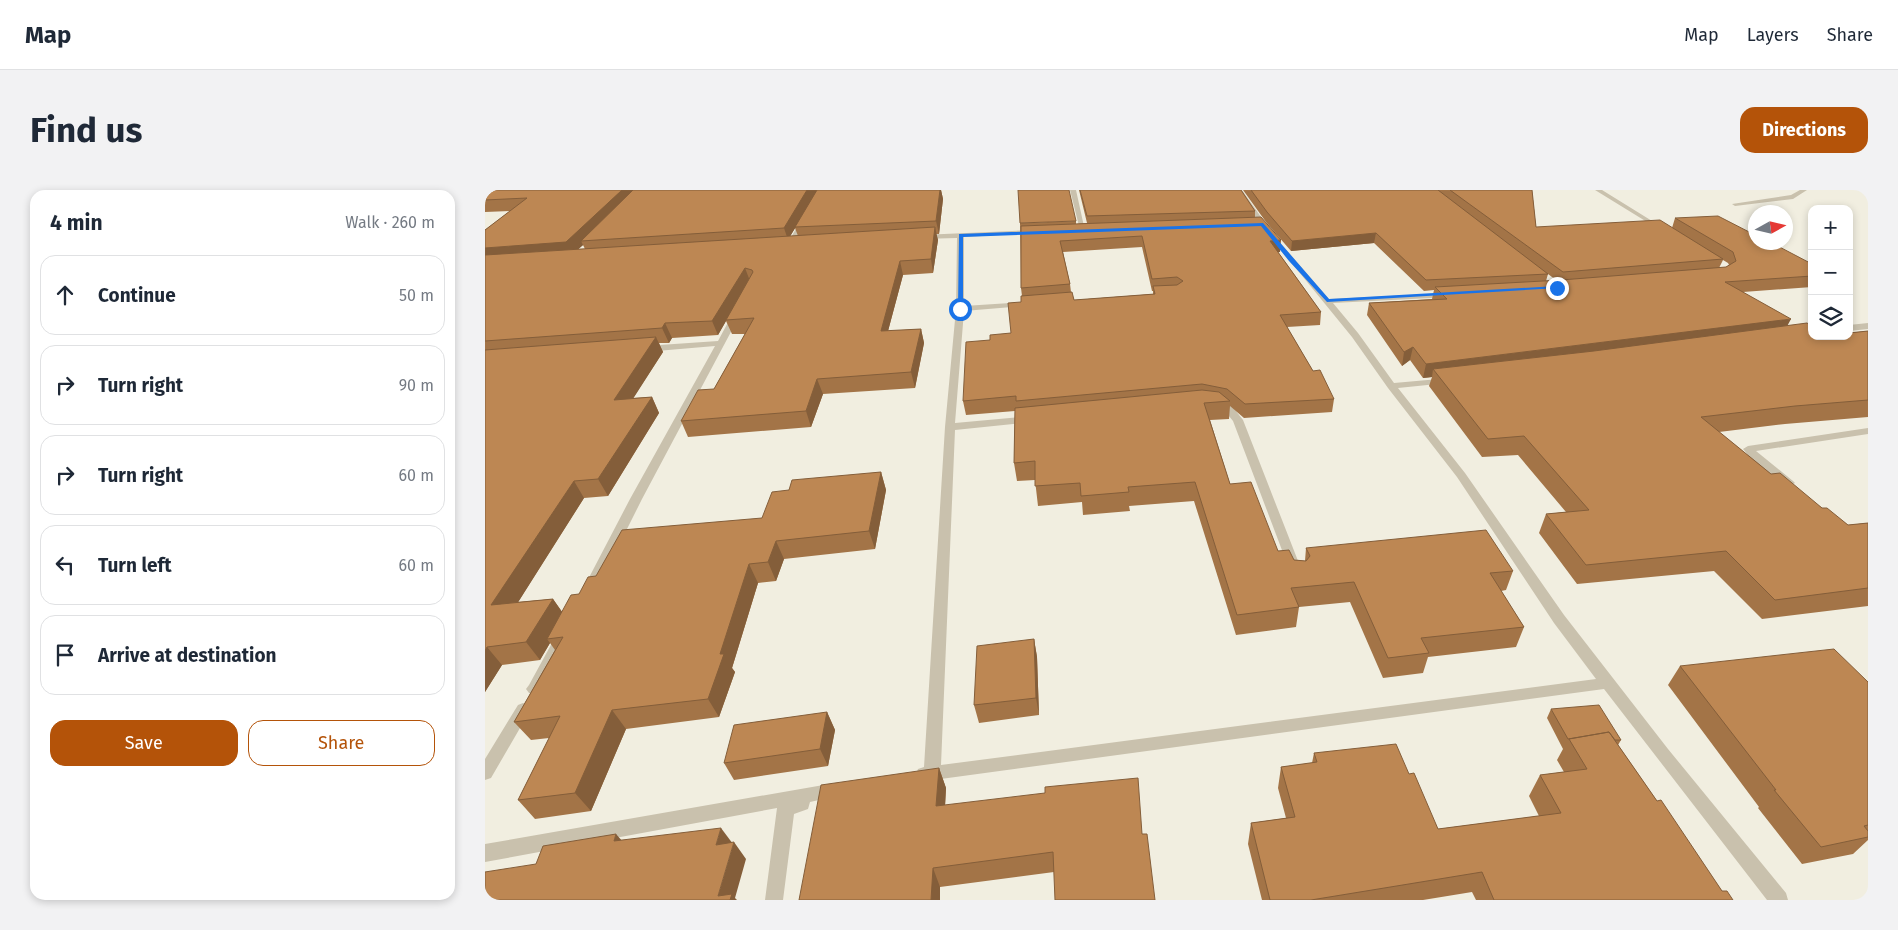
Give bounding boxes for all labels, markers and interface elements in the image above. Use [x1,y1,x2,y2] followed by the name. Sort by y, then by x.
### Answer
[25,21,71,49] text: Map
[1684,24,1719,46] text: Map
[1747,24,1799,46] text: Layers
[1827,24,1873,46] text: Share
[1740,107,1868,153] button: Directions
[30,109,142,151] text: Find us
[1748,205,1793,250] north arrow
[1808,205,1853,340] map controls
[1808,205,1853,250] button: +
[50,210,103,236] text: 4 min
[345,213,435,232] text: Walk · 260 m
[1808,250,1853,295] button: −
[1546,277,1569,300] route end
[51,281,79,309] icon: ahead
[98,284,176,307] text: Continue
[399,286,434,305] text: 50 m
[1808,295,1853,340] button: layers
[949,298,972,321] route start
[51,371,79,399] icon: right
[98,374,183,397] text: Turn right
[399,376,434,395] text: 90 m
[51,461,79,489] icon: right
[98,464,183,487] text: Turn right
[399,466,434,485] text: 60 m
[51,551,79,579] icon: left
[98,554,172,577] text: Turn left
[399,556,434,575] text: 60 m
[51,641,79,669] icon: arrive
[98,644,277,667] text: Arrive at destination
[50,720,238,766] button: Save
[248,720,435,766] button: Share

